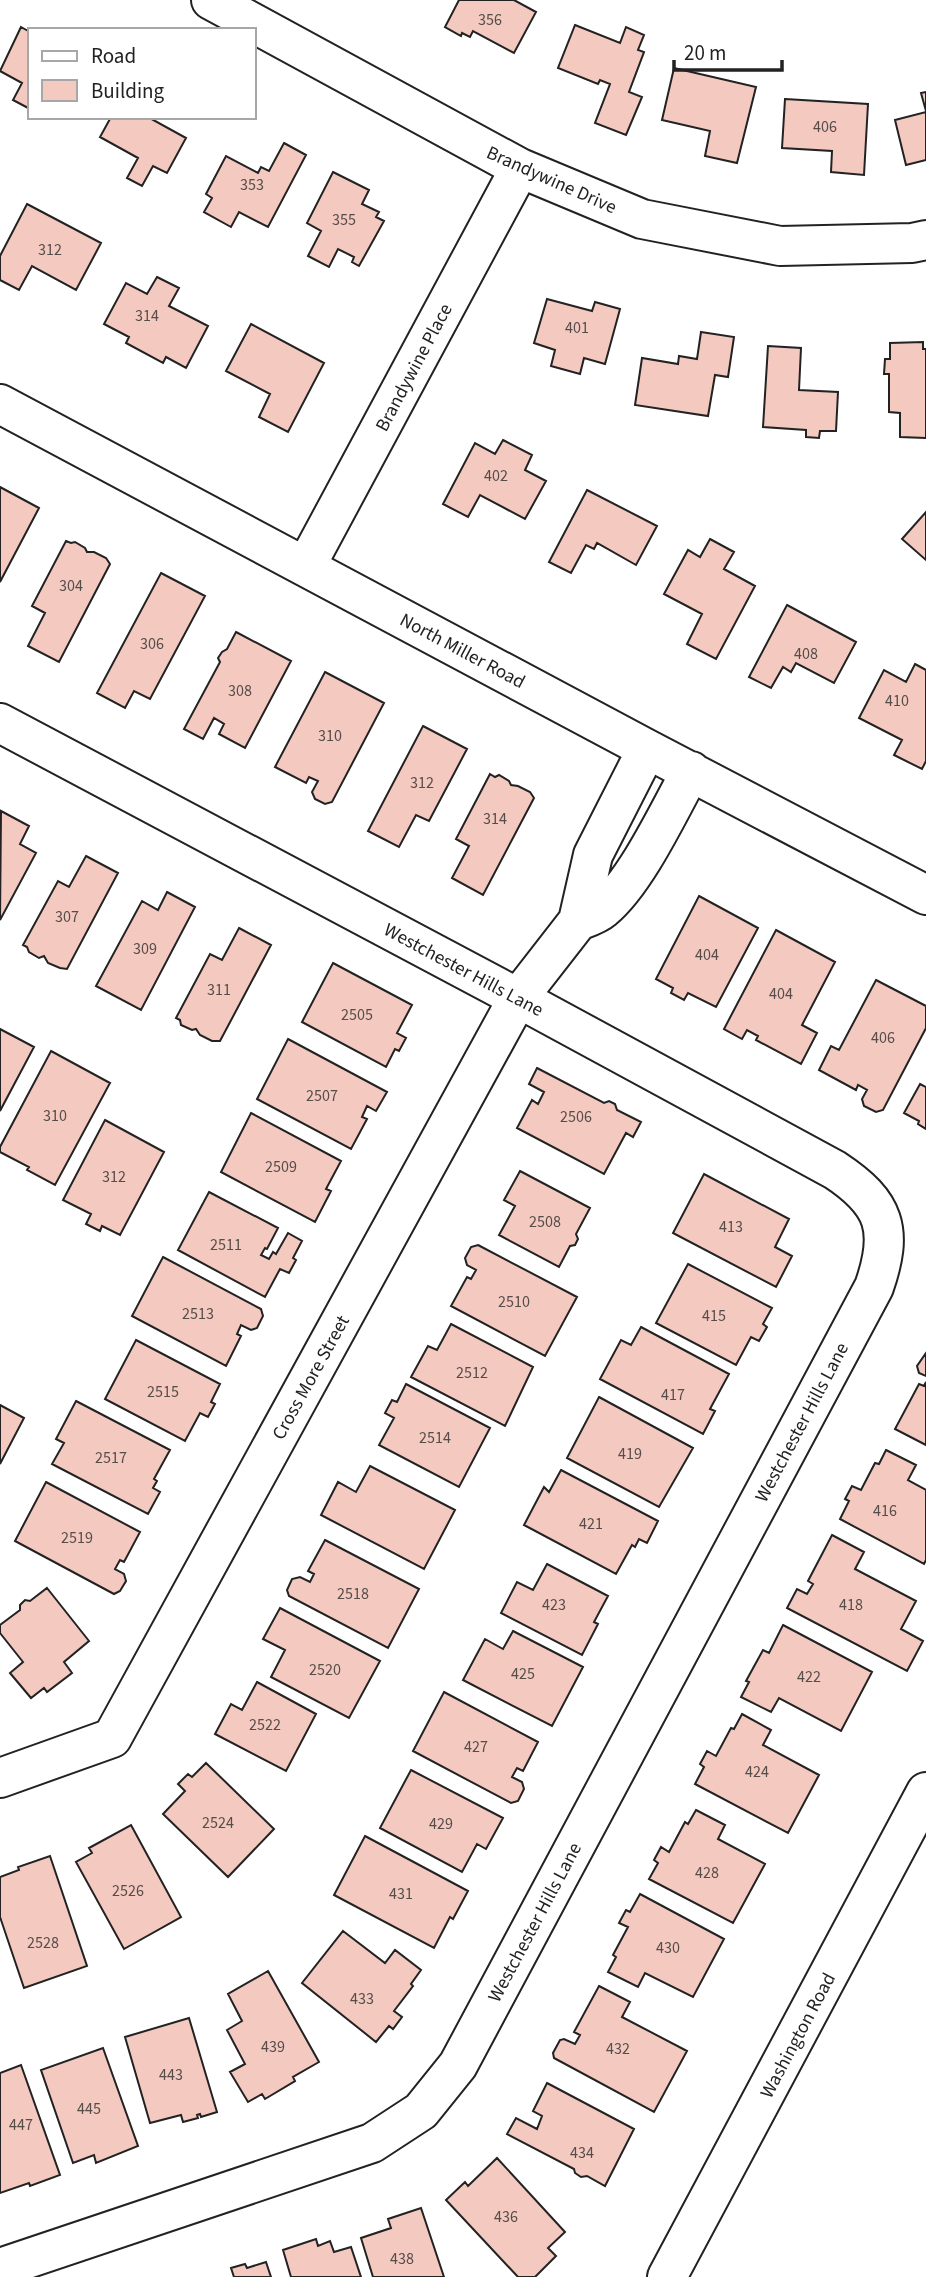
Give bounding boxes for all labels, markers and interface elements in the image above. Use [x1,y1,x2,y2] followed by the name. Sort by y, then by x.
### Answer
[478,9,502,31] house number: 356
[28,28,256,119] legend
[674,28,782,72] scale bar
[684,38,726,68] text: 20 m
[91,41,136,71] text: Road
[91,76,165,106] text: Building
[813,116,837,138] house number: 406
[482,140,621,221] street label: Brandywine Drive
[240,174,264,196] house number: 353
[332,209,356,231] house number: 355
[38,239,62,261] house number: 312
[369,299,459,437] street label: Brandywine Place
[135,305,159,327] house number: 314
[565,317,589,339] house number: 401
[484,465,508,487] house number: 402
[59,575,83,597] house number: 304
[395,607,530,696] street label: North Miller Road
[140,633,164,655] house number: 306
[794,643,818,665] house number: 408
[228,680,252,702] house number: 308
[885,690,909,712] house number: 410
[318,725,342,747] house number: 310
[410,772,434,794] house number: 312
[483,808,507,830] house number: 314
[55,906,79,928] house number: 307
[379,917,548,1024] street label: Westchester Hills Lane
[133,938,157,960] house number: 309
[695,944,719,966] house number: 404
[207,979,231,1001] house number: 311
[769,983,793,1005] house number: 404
[341,1004,373,1026] house number: 2505
[871,1027,895,1049] house number: 406
[306,1085,338,1107] house number: 2507
[43,1105,67,1127] house number: 310
[560,1106,592,1128] house number: 2506
[265,1156,297,1178] house number: 2509
[102,1166,126,1188] house number: 312
[529,1211,561,1233] house number: 2508
[719,1216,743,1238] house number: 413
[210,1234,242,1256] house number: 2511
[498,1291,530,1313] house number: 2510
[182,1303,214,1325] house number: 2513
[702,1305,726,1327] house number: 415
[266,1310,357,1445] street label: Cross More Street
[749,1338,856,1507] street label: Westchester Hills Lane
[456,1362,488,1384] house number: 2512
[147,1381,179,1403] house number: 2515
[661,1384,685,1406] house number: 417
[419,1427,451,1449] house number: 2514
[618,1443,642,1465] house number: 419
[95,1447,127,1469] house number: 2517
[873,1500,897,1522] house number: 416
[579,1513,603,1535] house number: 421
[61,1527,93,1549] house number: 2519
[337,1583,369,1605] house number: 2518
[542,1594,566,1616] house number: 423
[839,1594,863,1616] house number: 418
[309,1659,341,1681] house number: 2520
[511,1663,535,1685] house number: 425
[797,1666,821,1688] house number: 422
[249,1714,281,1736] house number: 2522
[464,1736,488,1758] house number: 427
[745,1761,769,1783] house number: 424
[202,1812,234,1834] house number: 2524
[429,1813,453,1835] house number: 429
[482,1838,589,2007] street label: Westchester Hills Lane
[695,1862,719,1884] house number: 428
[112,1880,144,1902] house number: 2526
[389,1883,413,1905] house number: 431
[27,1932,59,1954] house number: 2528
[656,1937,680,1959] house number: 430
[754,1968,843,2103] street label: Washington Road
[350,1988,374,2010] house number: 433
[261,2036,285,2058] house number: 439
[606,2038,630,2060] house number: 432
[159,2064,183,2086] house number: 443
[77,2098,101,2120] house number: 445
[9,2114,33,2136] house number: 447
[570,2142,594,2164] house number: 434
[494,2206,518,2228] house number: 436
[390,2248,414,2270] house number: 438

